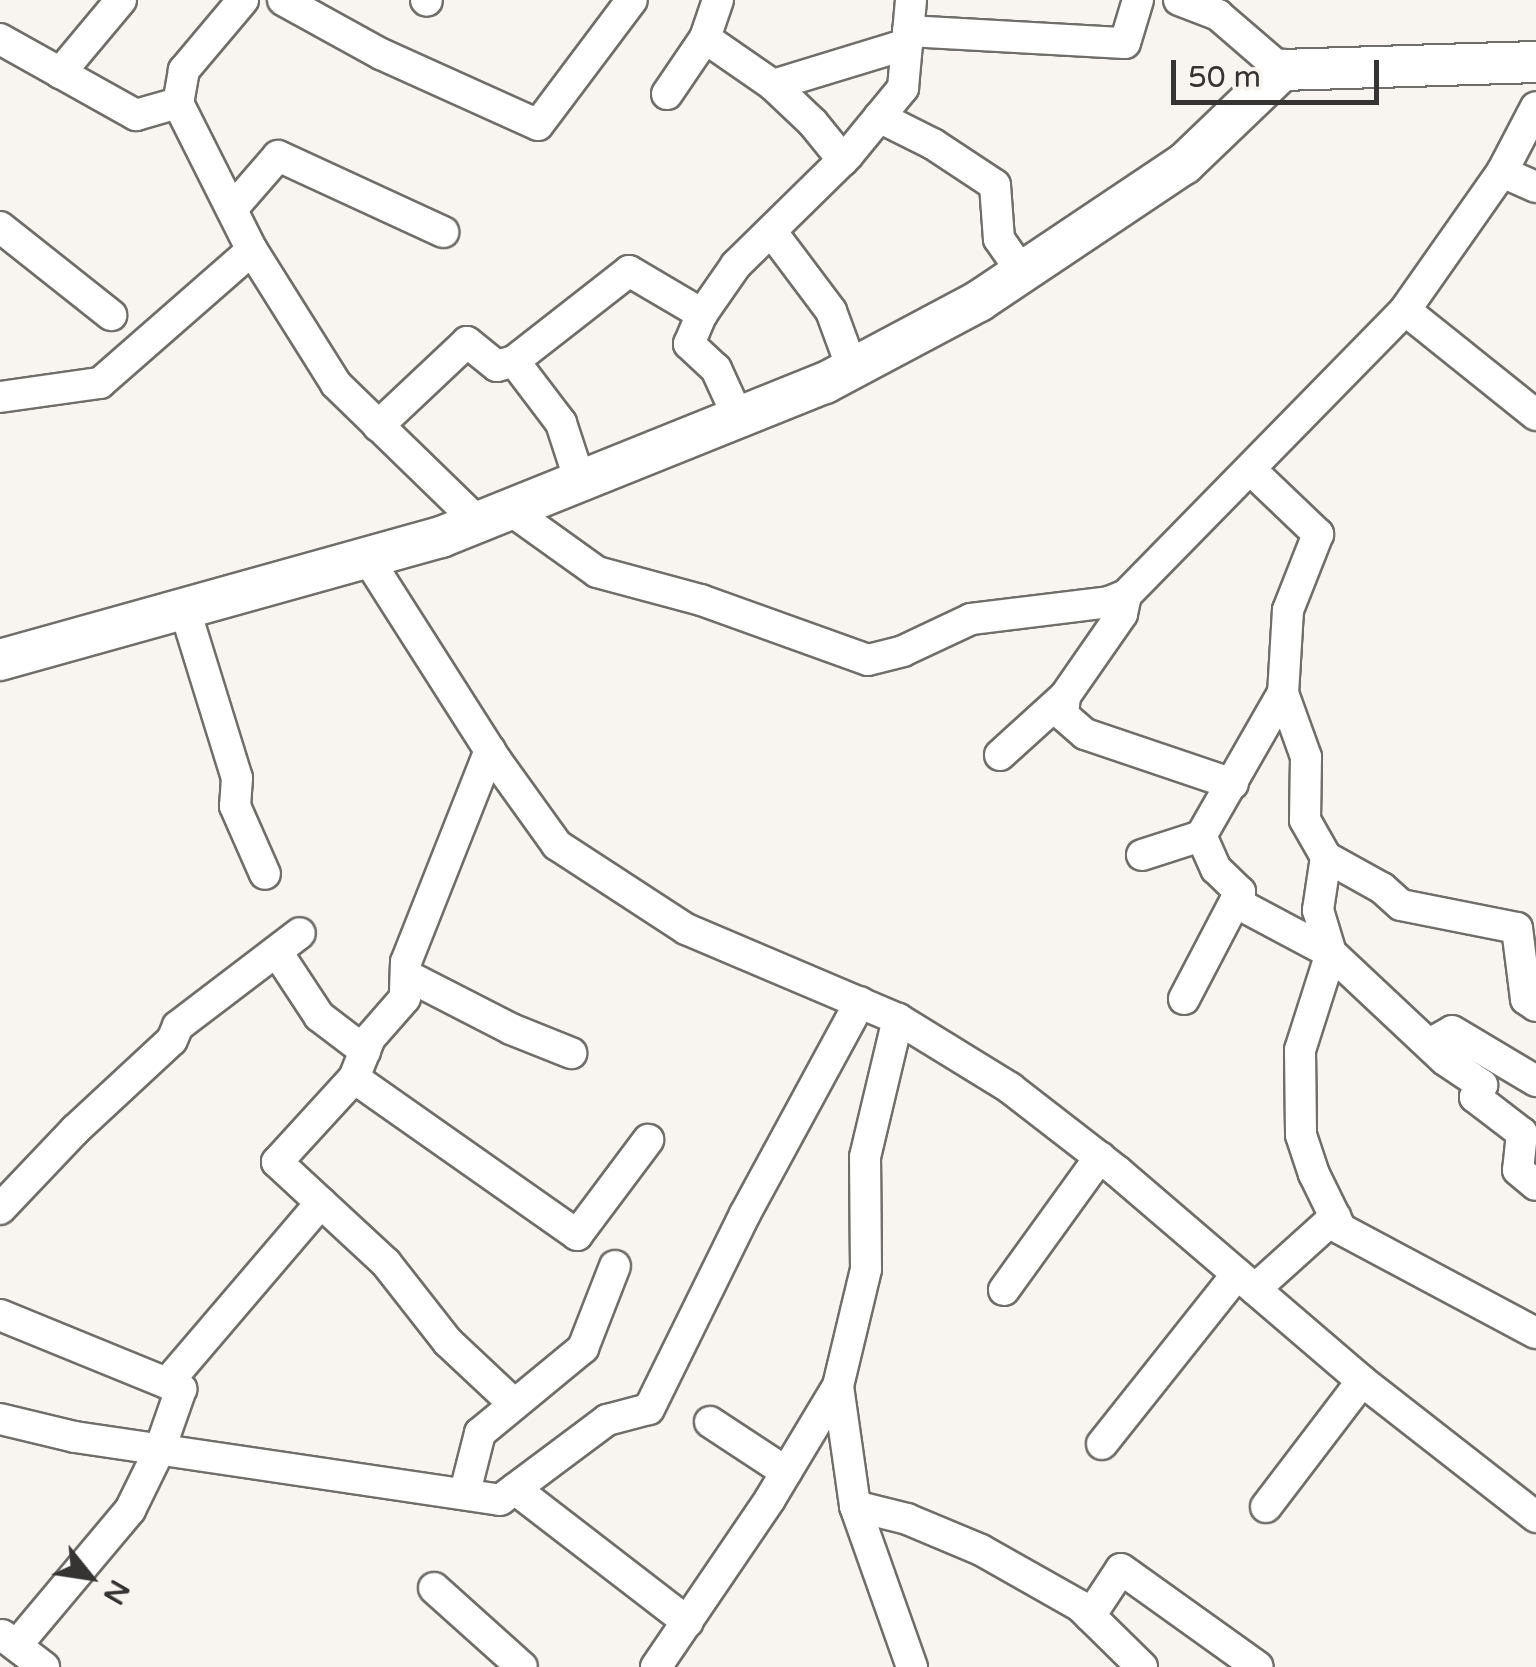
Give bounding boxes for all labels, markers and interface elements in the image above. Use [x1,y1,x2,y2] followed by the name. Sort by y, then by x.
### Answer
[1176,40,1384,102] scale bar
[1188,59,1261,96] text: 50 m
[40,1527,140,1627] north arrow
[96,1574,136,1610] text: N

